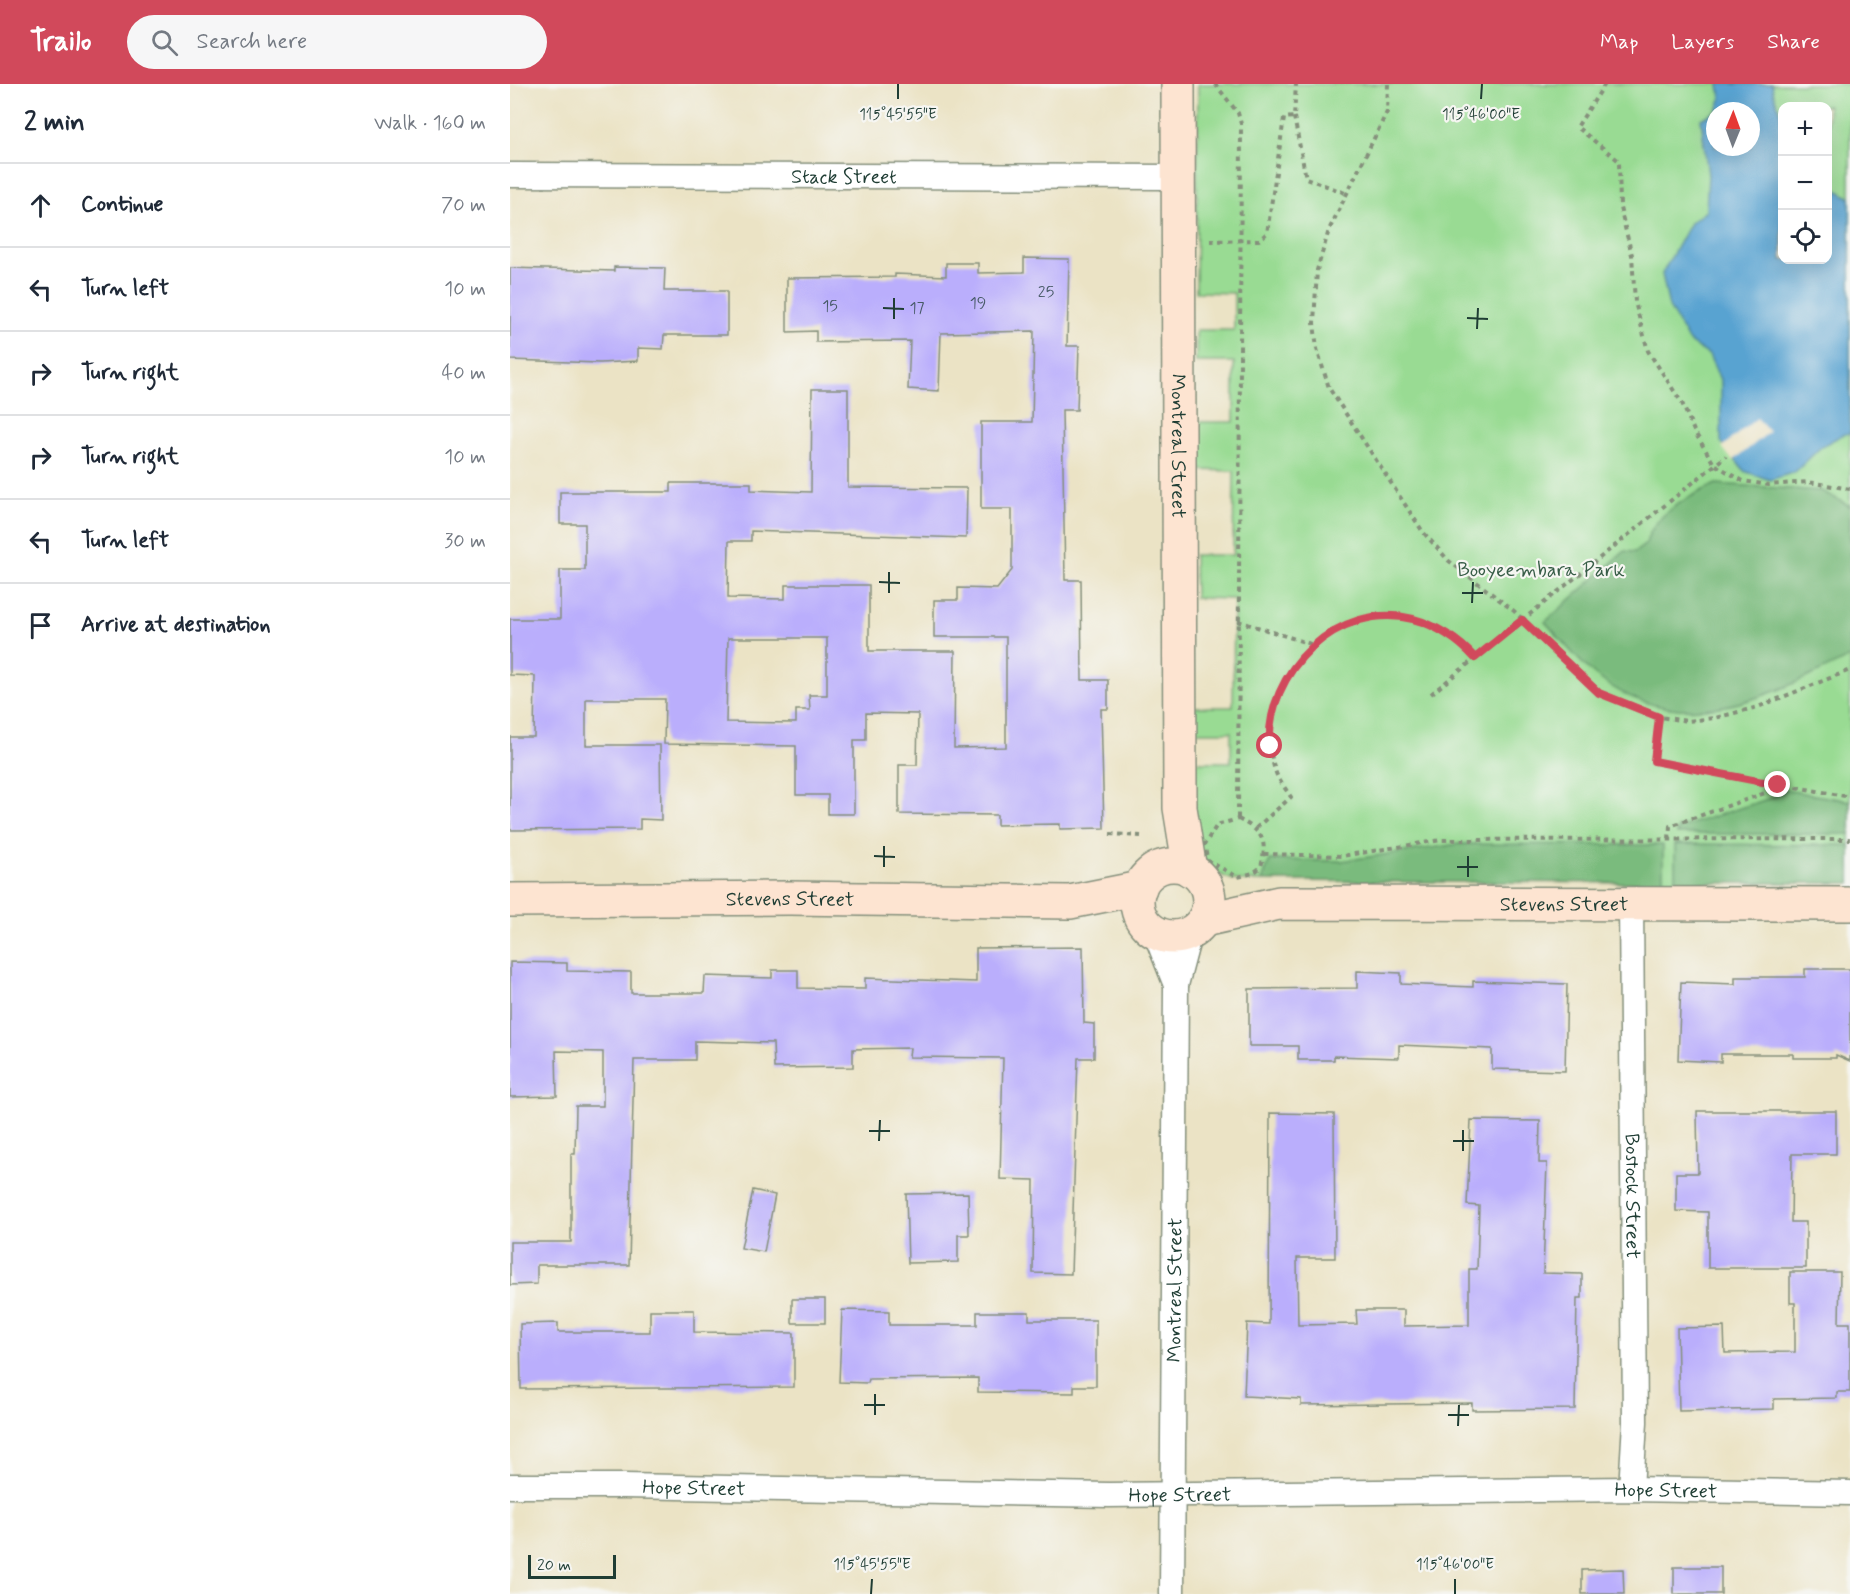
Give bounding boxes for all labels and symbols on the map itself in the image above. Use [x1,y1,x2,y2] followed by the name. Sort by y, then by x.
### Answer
[1706,102,1760,156] north arrow
[859,105,937,125] text: 115°45'55"E
[1442,105,1520,125] text: 115°46'00"E
[791,164,897,191] street label: Stack Street
[1038,282,1054,303] house number: 25
[970,293,986,314] house number: 19
[822,296,838,317] house number: 15
[909,298,925,319] house number: 17
[1164,374,1191,518] street label: Montreal Street
[1457,557,1625,584] park label: Booyeembara Park
[1256,732,1282,758] route start
[1764,771,1790,797] route end
[726,886,854,914] street label: Stevens Street
[1500,891,1628,919] street label: Stevens Street
[1618,1133,1646,1259] street label: Bostock Street
[1162,1218,1189,1362] street label: Montreal Street
[642,1474,746,1503] street label: Hope Street
[1614,1477,1718,1506] street label: Hope Street
[1128,1482,1232,1510] street label: Hope Street
[528,1552,616,1580] scale bar
[833,1555,911,1575] text: 115°45'55"E
[1416,1555,1494,1575] text: 115°46'00"E

